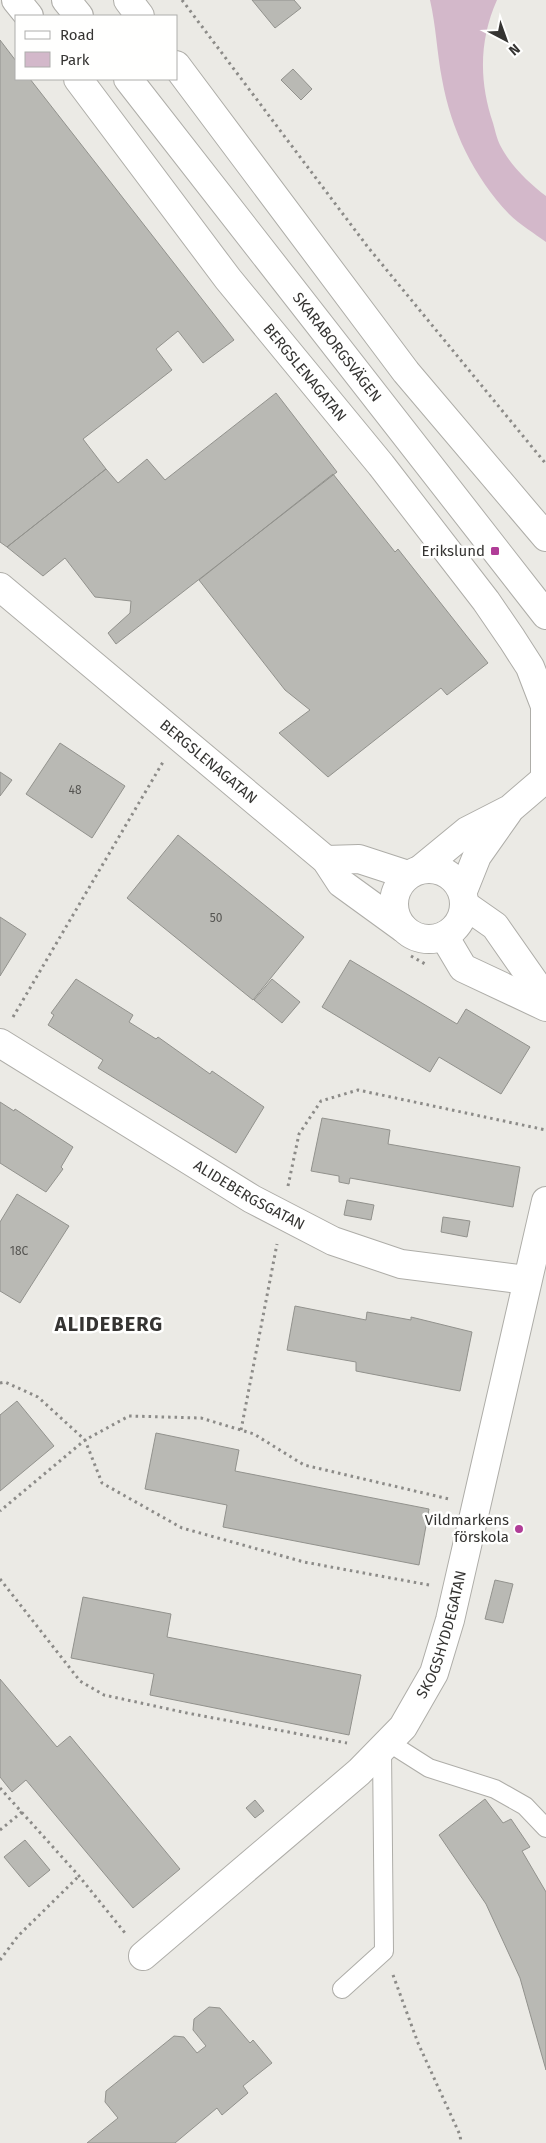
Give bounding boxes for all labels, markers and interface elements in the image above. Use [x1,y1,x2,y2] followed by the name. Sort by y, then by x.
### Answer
[15,15,178,80] legend
[481,15,531,65] north arrow
[60,26,95,44] text: Road
[505,40,523,59] text: N
[60,51,90,69] text: Park
[289,289,385,405] street label: SKARABORGSVÄGEN
[259,320,350,425] street label: BERGSLENAGATAN
[422,542,485,560] place label: Erikslund
[489,545,501,557] marker: Erikslund
[156,716,261,807] street label: BERGSLENAGATAN
[69,783,82,797] house number: 48
[210,911,223,925] house number: 50
[190,1156,308,1234] street label: ALIDEBERGSGATAN
[10,1244,29,1258] house number: 18C
[54,1312,163,1336] district label: ALIDEBERG
[425,1511,509,1546] place label: Vildmarkens förskola
[513,1523,525,1535] marker: Vildmarkens förskola
[412,1569,470,1702] street label: SKOGSHYDDEGATAN

